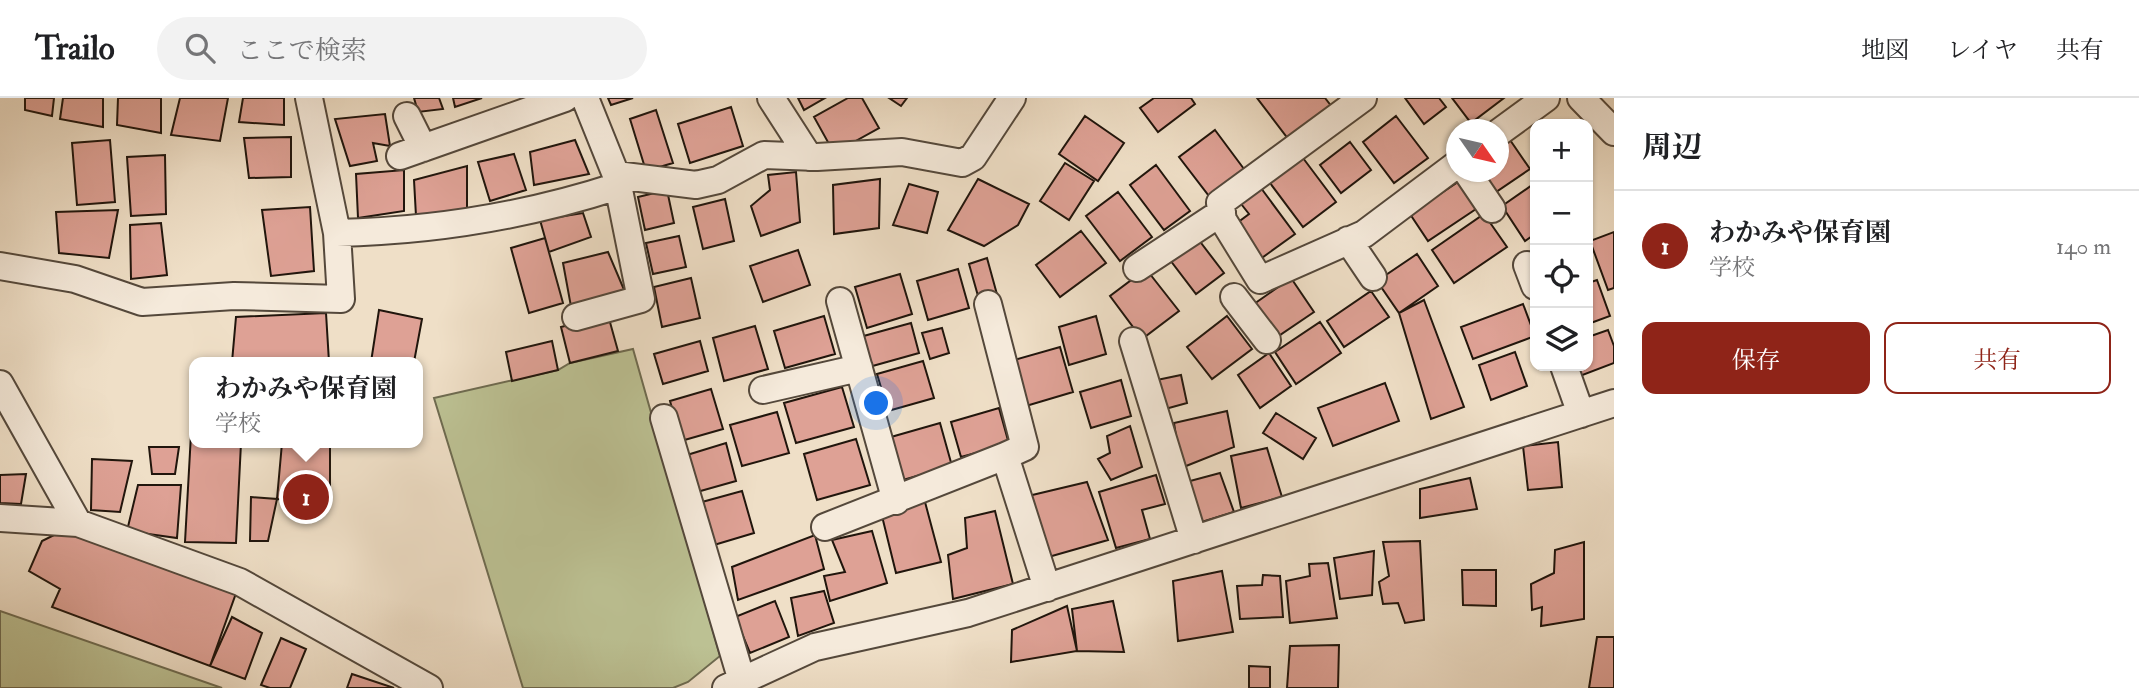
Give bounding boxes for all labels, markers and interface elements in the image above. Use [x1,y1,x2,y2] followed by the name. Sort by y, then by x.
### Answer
[157,17,647,80] search box
[35,28,115,69] text: Trailo
[181,29,219,67] icon: search
[237,35,367,67] text: ここで検索
[1861,35,1909,66] text: 地図
[1947,35,2018,66] text: レイヤ
[2056,35,2104,66] text: 共有
[1446,119,1509,182] north arrow
[1530,119,1593,371] map controls
[1530,119,1593,182] button: +
[1642,129,1702,166] text: 周辺
[1530,182,1593,245] button: −
[1709,217,1891,249] text: わかみや保育園
[1661,232,1669,261] text: 1
[2056,232,2111,261] text: 140 m
[1530,245,1593,308] button: locate
[1709,253,1755,282] text: 学校
[1530,308,1593,371] button: layers
[1642,322,1870,394] button: 保存
[1884,322,2111,394] button: 共有
[189,357,423,448] popup
[215,373,397,405] text: わかみや保育園
[859,386,893,420] your location
[215,409,261,438] text: 学校
[283,471,329,523] pin: 1

